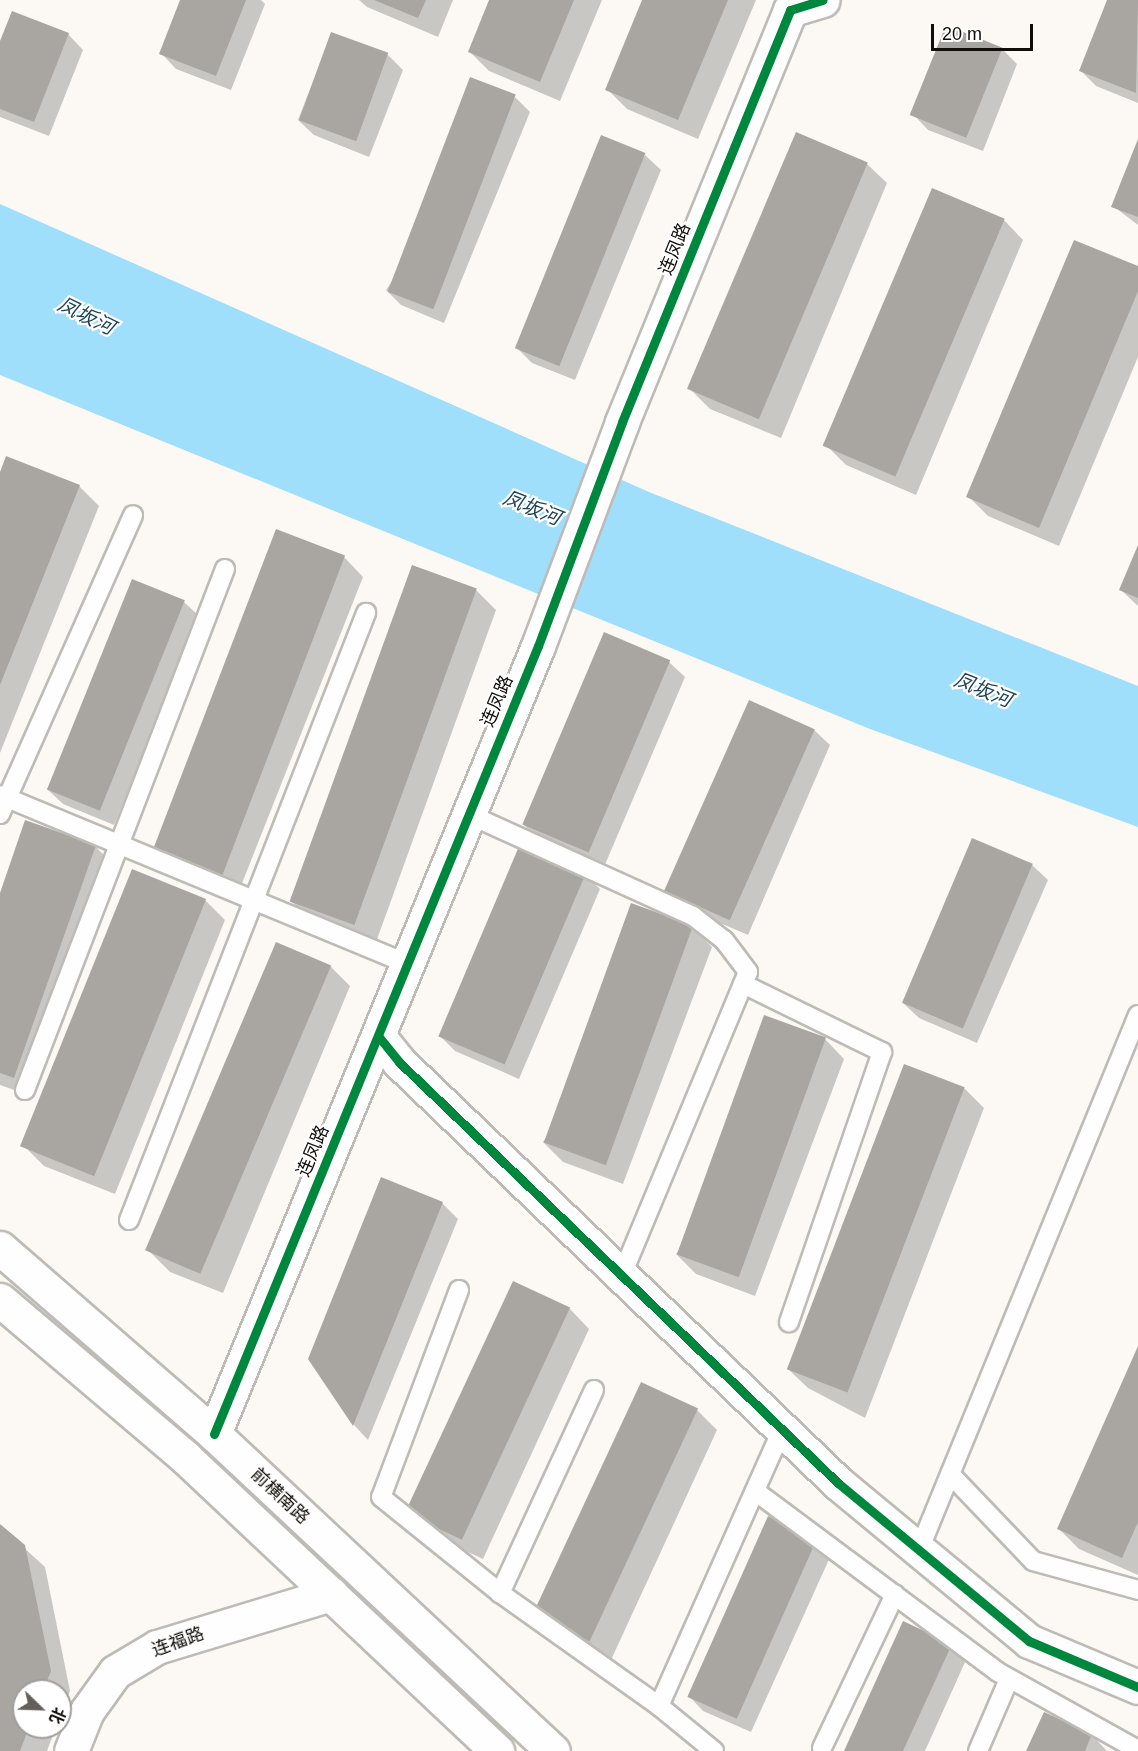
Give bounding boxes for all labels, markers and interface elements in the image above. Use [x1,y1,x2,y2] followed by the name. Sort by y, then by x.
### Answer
[934,12,1036,50] scale bar
[942,24,982,44] text: 20 m
[655,220,695,278] street label: 连凤路
[54,292,118,340] water label: 凤坂河
[500,486,564,530] water label: 凤坂河
[951,668,1015,712] water label: 凤坂河
[477,672,517,730] street label: 连凤路
[293,1122,333,1180] street label: 连凤路
[246,1464,314,1528] street label: 前横南路
[149,1623,207,1661] street label: 连福路
[12,1679,72,1739] north arrow
[46,1705,68,1726] text: 北

